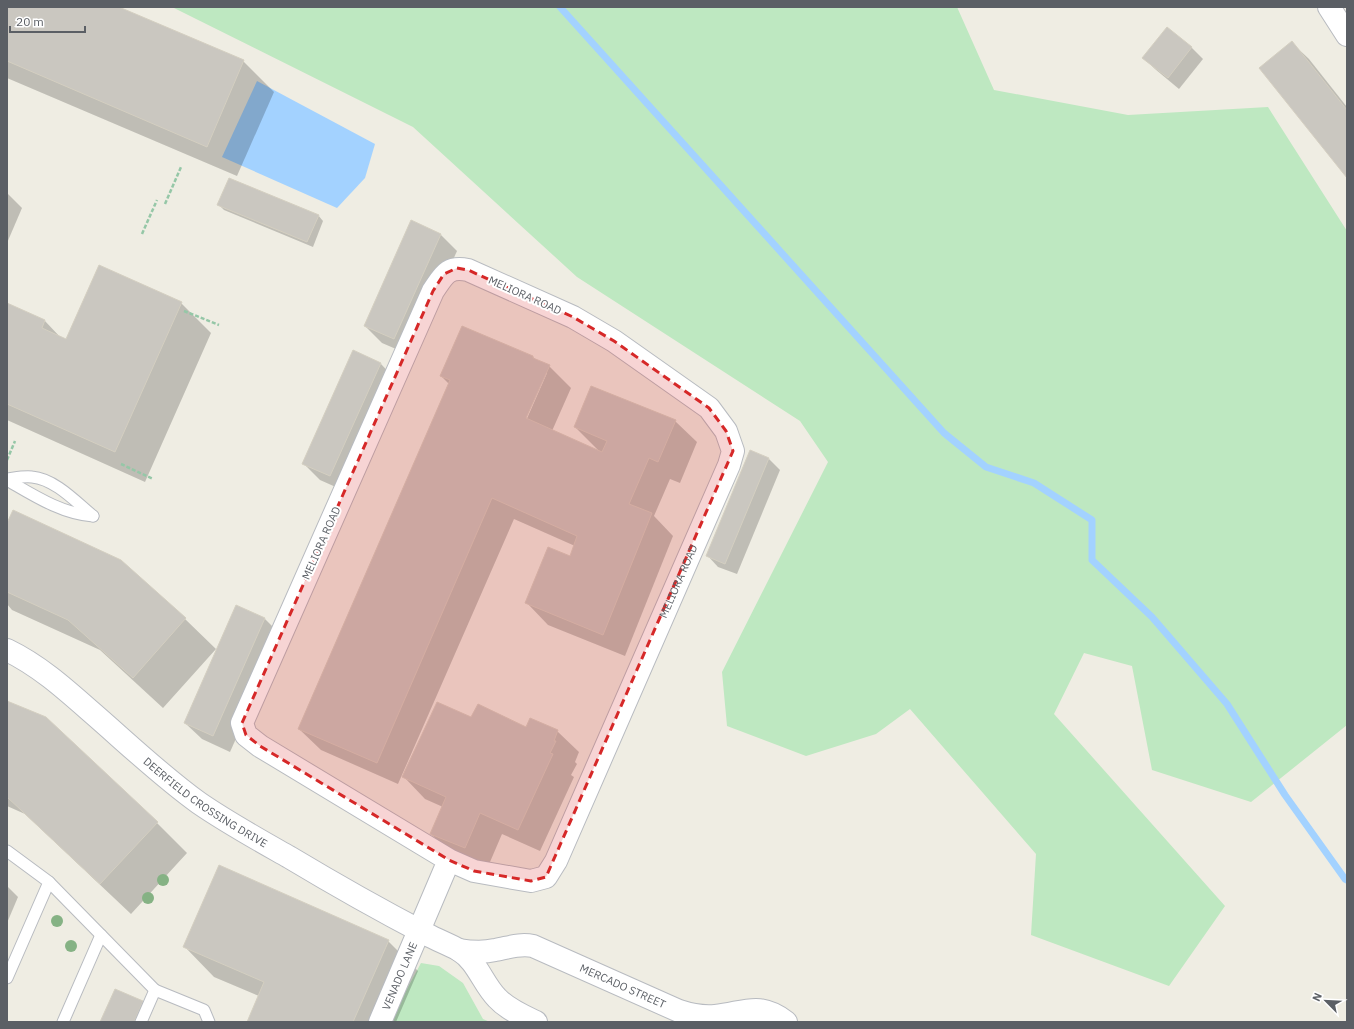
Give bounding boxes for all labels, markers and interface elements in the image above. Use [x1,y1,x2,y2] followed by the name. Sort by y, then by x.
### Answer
[10,8,85,34] scale bar
[16,14,44,29] text: 20 m
[486,273,564,317] street label: MELIORA ROAD
[299,504,343,582] street label: MELIORA ROAD
[656,542,700,620] street label: MELIORA ROAD
[140,754,270,850] street label: DEERFIELD CROSSING DRIVE
[379,940,420,1012] street label: VENADO LANE
[578,961,669,1012] street label: MERCADO STREET
[1306,981,1346,1021] north arrow
[1309,990,1325,1003] text: N

